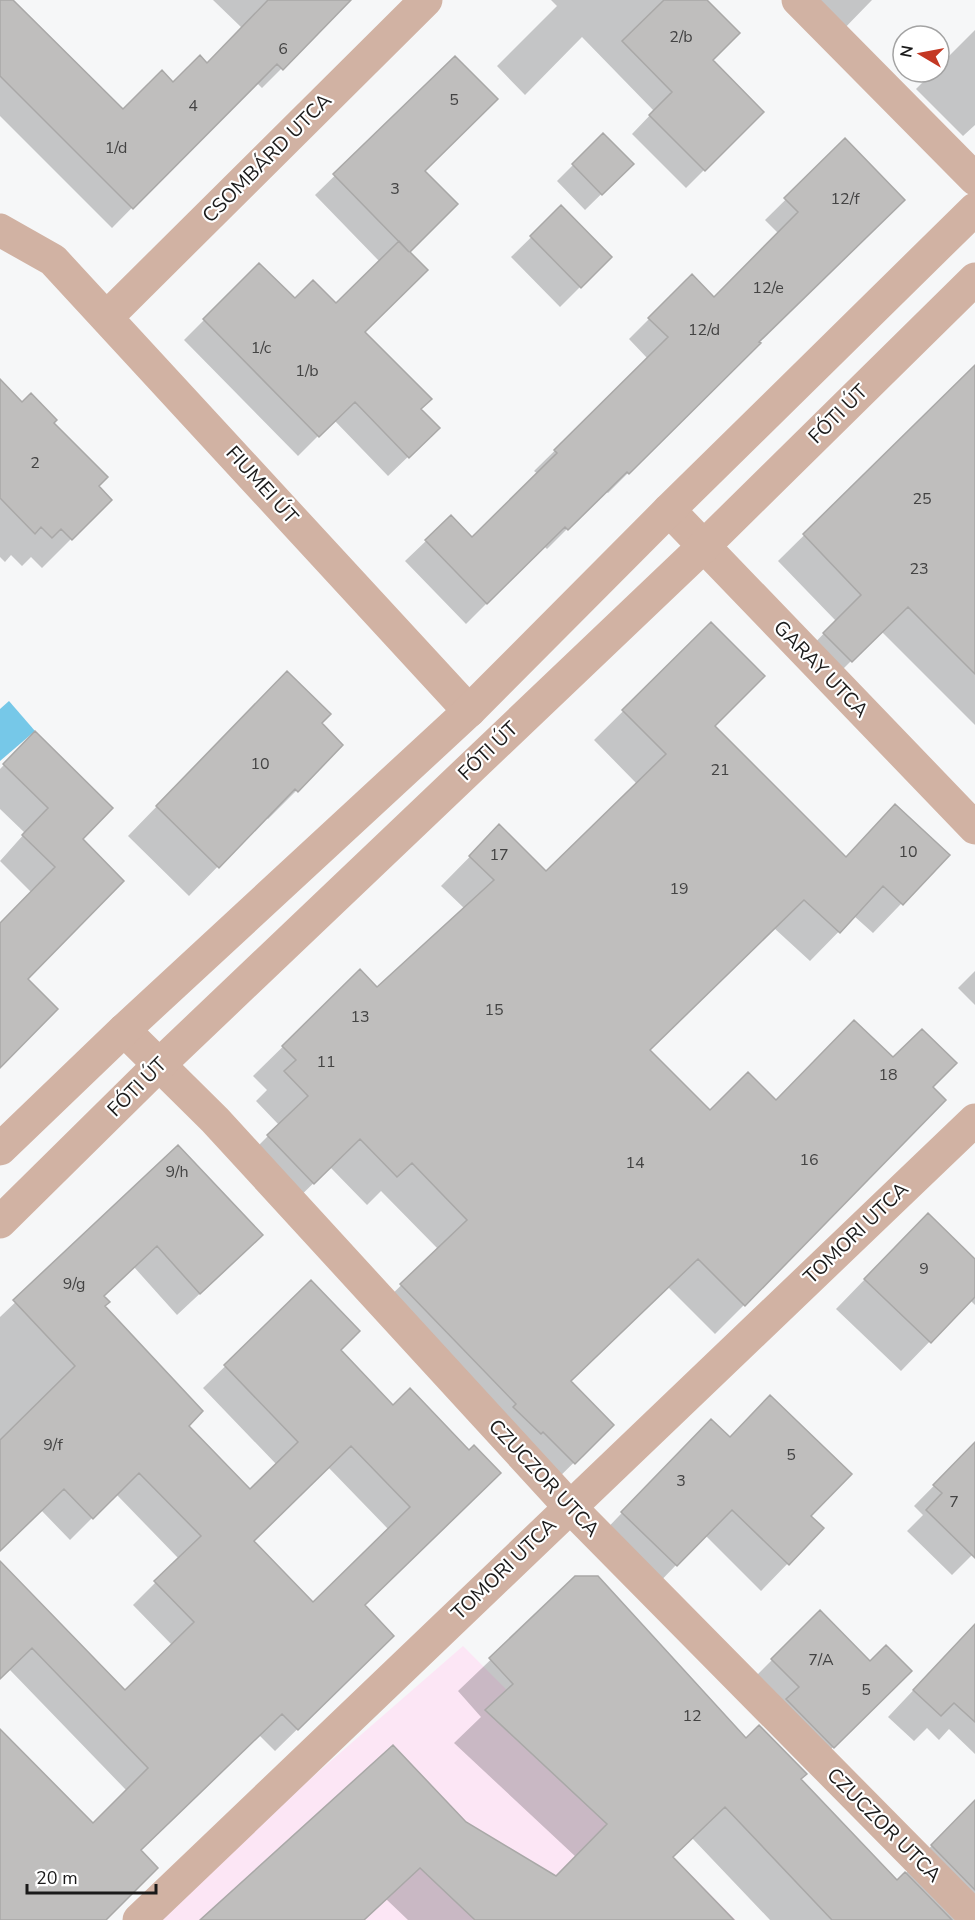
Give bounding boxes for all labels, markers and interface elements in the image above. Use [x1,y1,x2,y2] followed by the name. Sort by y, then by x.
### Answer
[891,24,951,84] north arrow
[669,26,693,48] house number: 2/b
[278,38,288,60] house number: 6
[895,44,919,59] text: N
[196,87,338,229] street label: CSOMBÁRD UTCA
[449,89,459,111] house number: 5
[188,95,198,117] house number: 4
[105,137,127,159] house number: 1/d
[390,178,400,200] house number: 3
[830,188,860,210] house number: 12/f
[752,277,784,299] house number: 12/e
[688,319,720,341] house number: 12/d
[251,337,272,359] house number: 1/c
[295,360,319,382] house number: 1/b
[802,378,874,450] street label: FÓTI ÚT
[220,440,304,530] street label: FIUMEI ÚT
[30,452,40,474] house number: 2
[912,488,932,510] house number: 25
[909,558,929,580] house number: 23
[768,614,875,724] street label: GARAY UTCA
[452,716,524,786] street label: FÓTI ÚT
[250,753,270,775] house number: 10
[710,759,730,781] house number: 21
[898,841,918,863] house number: 10
[489,844,509,866] house number: 17
[669,878,689,900] house number: 19
[484,999,504,1021] house number: 15
[350,1006,370,1028] house number: 13
[101,1051,173,1123] street label: FÓTI ÚT
[316,1051,336,1073] house number: 11
[878,1064,898,1086] house number: 18
[799,1149,819,1171] house number: 16
[625,1152,645,1174] house number: 14
[165,1161,189,1183] house number: 9/h
[798,1176,915,1290] street label: TOMORI UTCA
[919,1258,929,1280] house number: 9
[63,1273,85,1295] house number: 9/g
[482,1413,606,1543] street label: CZUCZOR UTCA
[43,1434,63,1456] house number: 9/f
[786,1444,796,1466] house number: 5
[676,1470,686,1492] house number: 3
[949,1491,959,1513] house number: 7
[446,1512,563,1626] street label: TOMORI UTCA
[808,1649,834,1671] house number: 7/A
[861,1679,871,1701] house number: 5
[682,1705,702,1727] house number: 12
[821,1762,947,1888] street label: CZUCZOR UTCA
[27,1857,156,1895] scale bar
[36,1866,78,1890] text: 20 m

